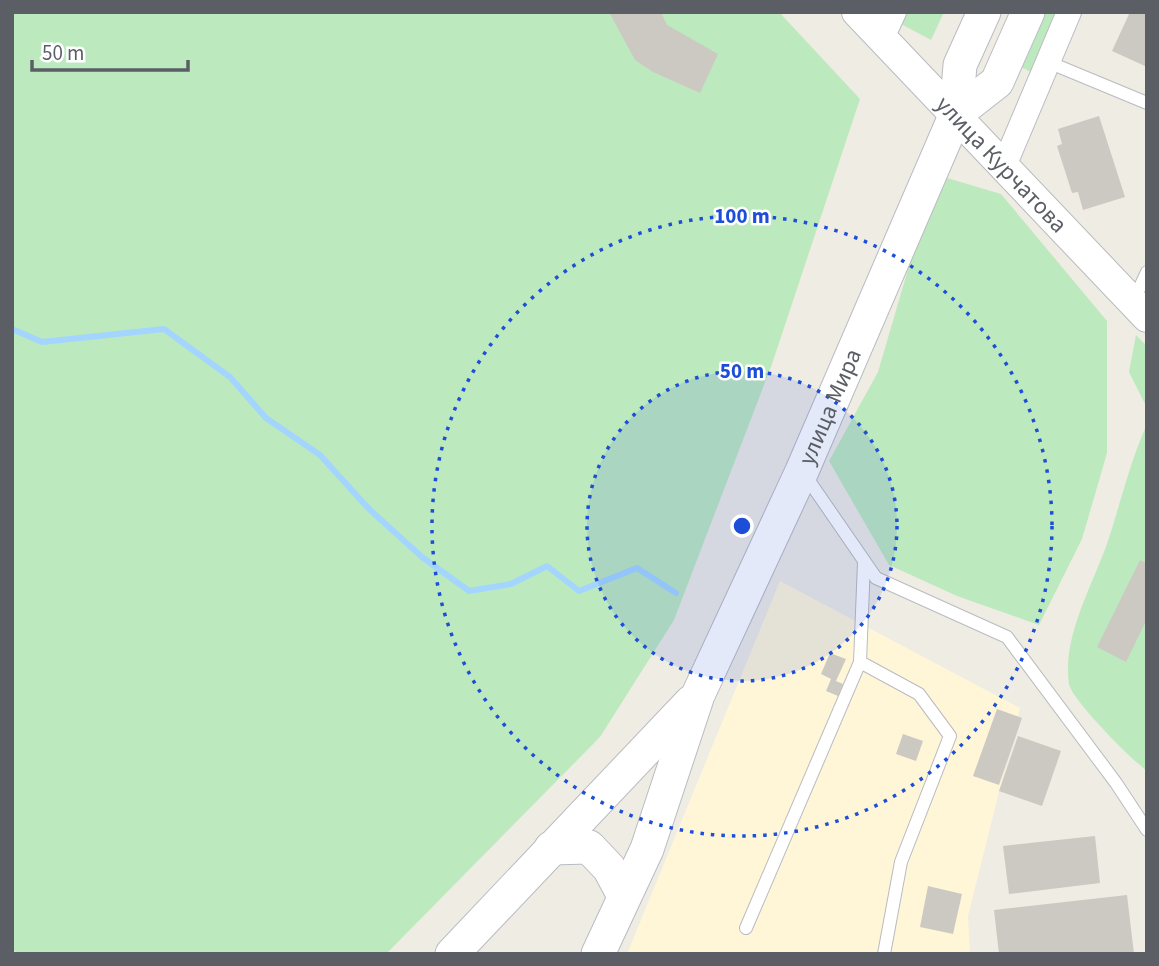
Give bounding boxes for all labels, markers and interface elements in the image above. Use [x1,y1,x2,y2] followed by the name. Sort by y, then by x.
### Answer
[32,28,187,72] scale bar
[42,38,84,68] text: 50 m
[927,88,1075,241] street label: улица Курчатова
[714,201,770,231] text: 100 m
[790,343,871,471] street label: улица Мира
[720,356,764,386] text: 50 m
[730,514,754,538] centre of rings

